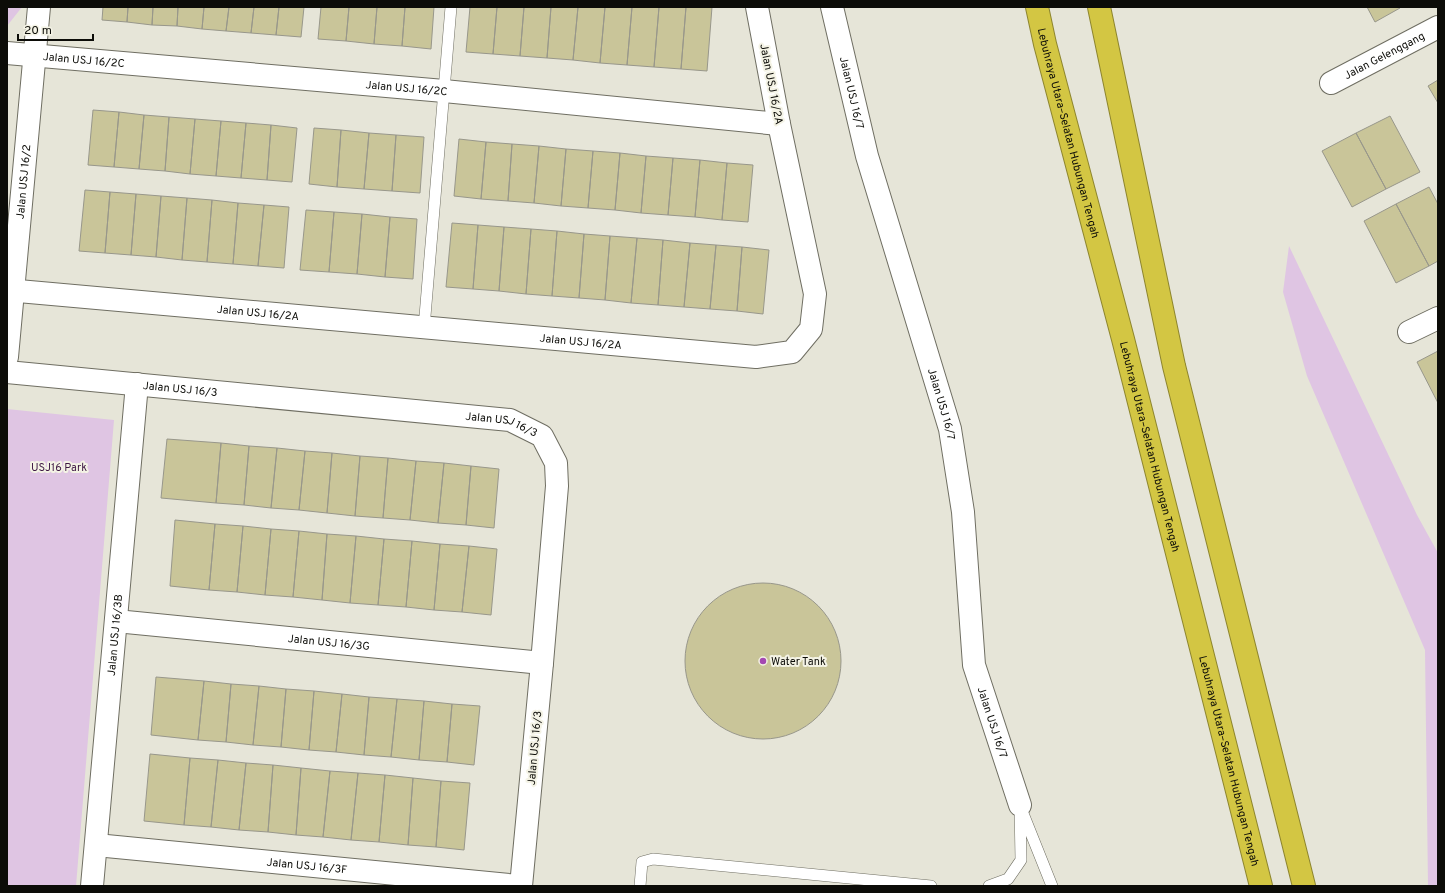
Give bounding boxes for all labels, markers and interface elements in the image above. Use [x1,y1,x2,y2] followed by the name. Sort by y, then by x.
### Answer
[18,16,93,42] scale bar
[24,23,52,39] text: 20 m
[1034,27,1102,240] street label: Lebuhraya Utara–Selatan Hubungan Tengah
[1342,29,1427,83] street label: Jalan Gelenggang
[756,42,786,126] street label: Jalan USJ 16/2A
[42,50,125,71] street label: Jalan USJ 16/2C
[836,55,867,131] street label: Jalan USJ 16/7
[365,78,448,99] street label: Jalan USJ 16/2C
[14,144,34,220] street label: Jalan USJ 16/2
[216,303,300,324] street label: Jalan USJ 16/2A
[539,332,622,353] street label: Jalan USJ 16/2A
[1116,340,1182,554] street label: Lebuhraya Utara–Selatan Hubungan Tengah
[924,367,958,441] street label: Jalan USJ 16/7
[142,379,218,400] street label: Jalan USJ 16/3
[465,410,540,441] street label: Jalan USJ 16/3
[31,461,87,475] park label: USJ16 Park
[105,594,126,677] street label: Jalan USJ 16/3B
[287,632,371,654] street label: Jalan USJ 16/3G
[1195,654,1262,868] street label: Lebuhraya Utara–Selatan Hubungan Tengah
[771,655,826,669] place label: Water Tank
[758,656,768,666] marker: Water Tank
[974,685,1010,760] street label: Jalan USJ 16/7
[525,710,545,786] street label: Jalan USJ 16/3
[266,856,348,877] street label: Jalan USJ 16/3F

